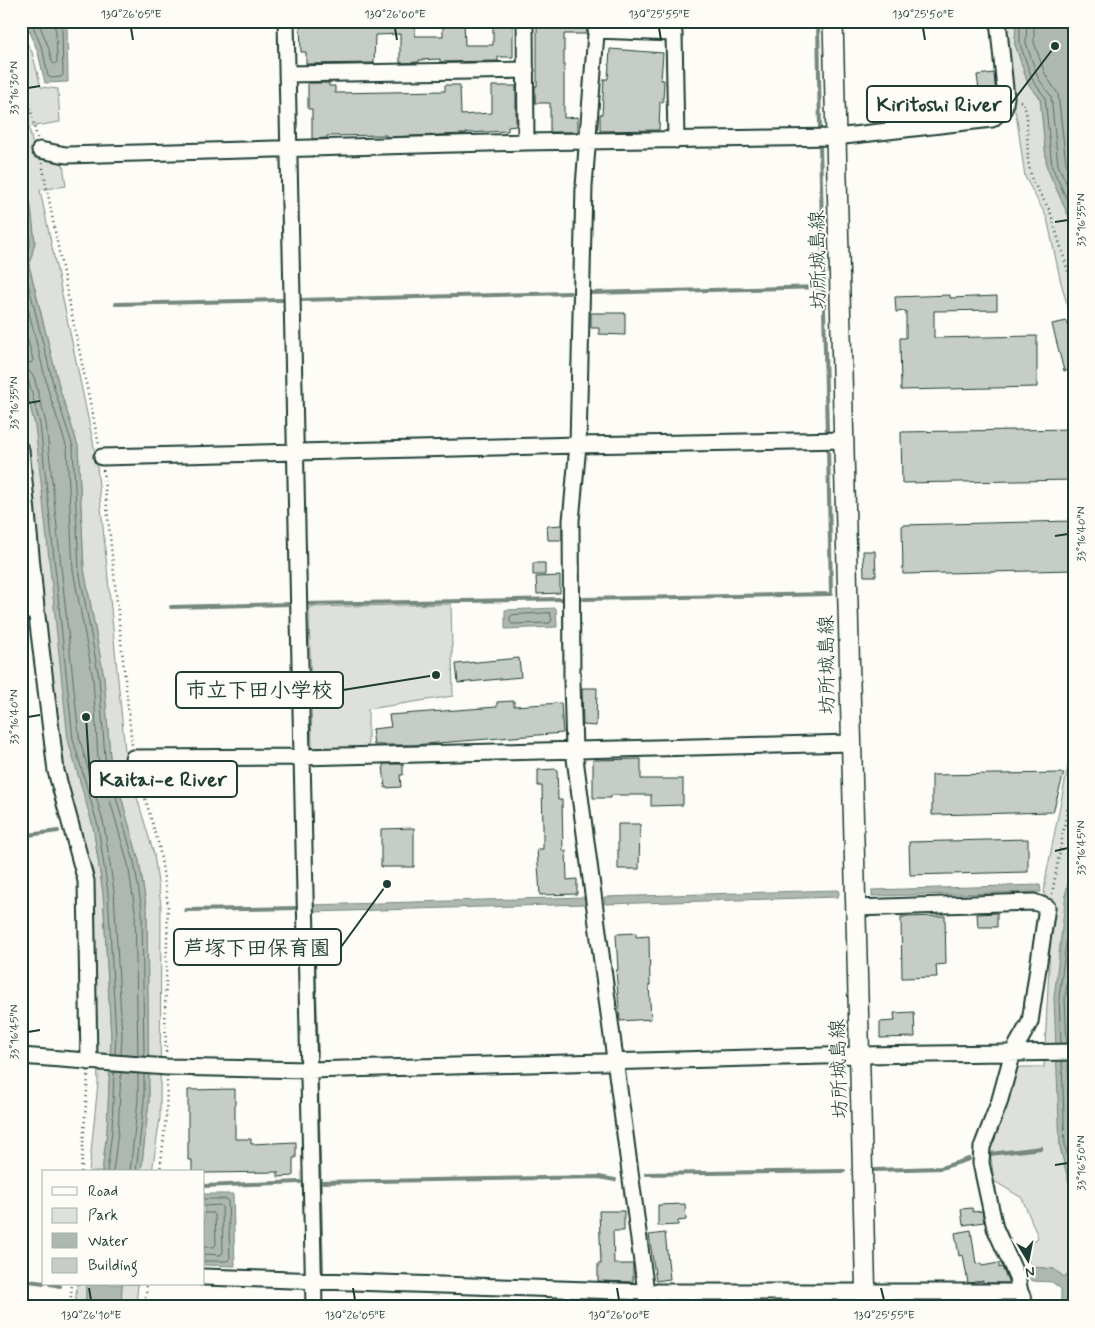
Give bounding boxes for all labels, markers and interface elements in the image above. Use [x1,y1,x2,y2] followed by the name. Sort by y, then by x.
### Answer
[100,7,162,23] text: 130°26'05"E
[364,7,426,23] text: 130°26'00"E
[628,7,690,23] text: 130°25'55"E
[892,7,954,23] text: 130°25'50"E
[7,61,23,115] text: 33°16'30"N
[867,86,1011,122] callout: Kiritoshi River
[876,91,1003,119] text: Kiritoshi River
[1074,193,1090,247] text: 33°16'35"N
[804,210,833,310] street label: 坊所城島線
[7,376,23,430] text: 33°16'35"N
[1074,506,1090,562] text: 33°16'40"N
[813,615,842,715] street label: 坊所城島線
[176,672,343,708] callout: 市立下田小学校
[186,677,333,705] text: 市立下田小学校
[7,689,23,745] text: 33°16'40"N
[90,761,237,797] callout: Kaitai-e River
[99,766,228,794] text: Kaitai-e River
[1074,821,1090,875] text: 33°16'45"N
[174,929,341,965] callout: 芦塚下田保育園
[184,935,331,963] text: 芦塚下田保育園
[7,1005,23,1059] text: 33°16'45"N
[824,1019,855,1119] street label: 坊所城島線
[1074,1135,1090,1191] text: 33°16'50"N
[42,1170,205,1286] legend
[88,1182,118,1202] text: Road
[88,1206,118,1226] text: Park
[88,1232,128,1252] text: Water
[1002,1236,1052,1286] north arrow
[88,1256,138,1277] text: Building
[1024,1262,1036,1281] text: N
[61,1308,121,1324] text: 130°26'10"E
[324,1308,386,1324] text: 130°26'05"E
[588,1308,650,1324] text: 130°26'00"E
[853,1308,915,1324] text: 130°25'55"E

